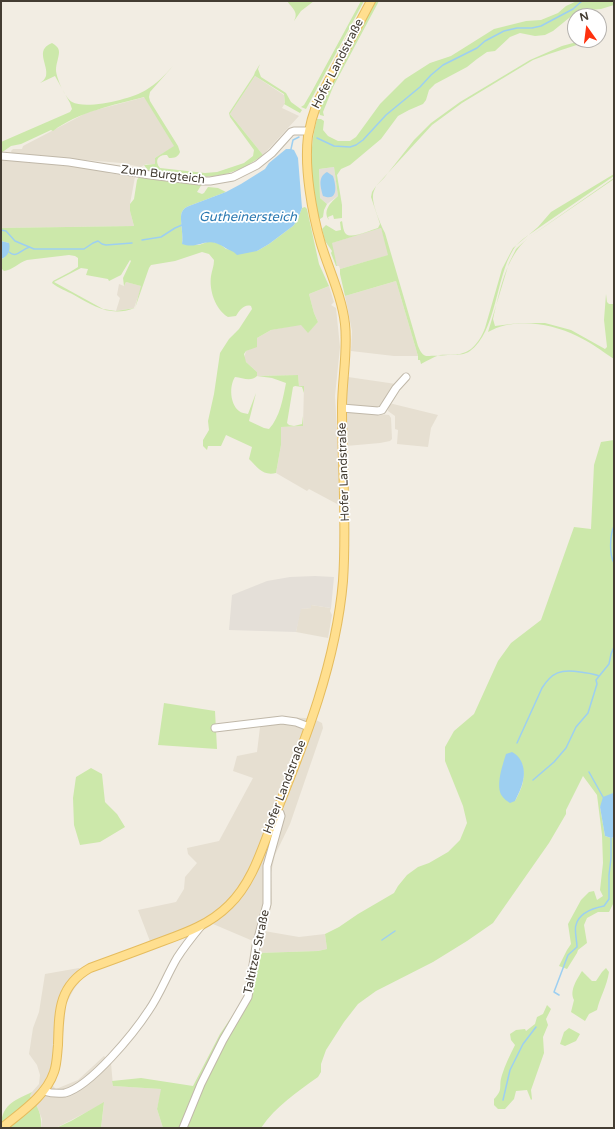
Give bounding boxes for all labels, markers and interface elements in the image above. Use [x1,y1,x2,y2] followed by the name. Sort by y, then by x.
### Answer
[567,8,607,48] north arrow
[578,9,590,24] text: N
[309,17,367,111] street label: Hofer Landstraße
[120,163,206,187] street label: Zum Burgteich
[199,210,297,226] water label: Gutheinersteich
[335,422,353,522] street label: Hofer Landstraße
[261,738,309,836] street label: Hofer Landstraße
[241,909,273,995] street label: Taltitzer Straße

